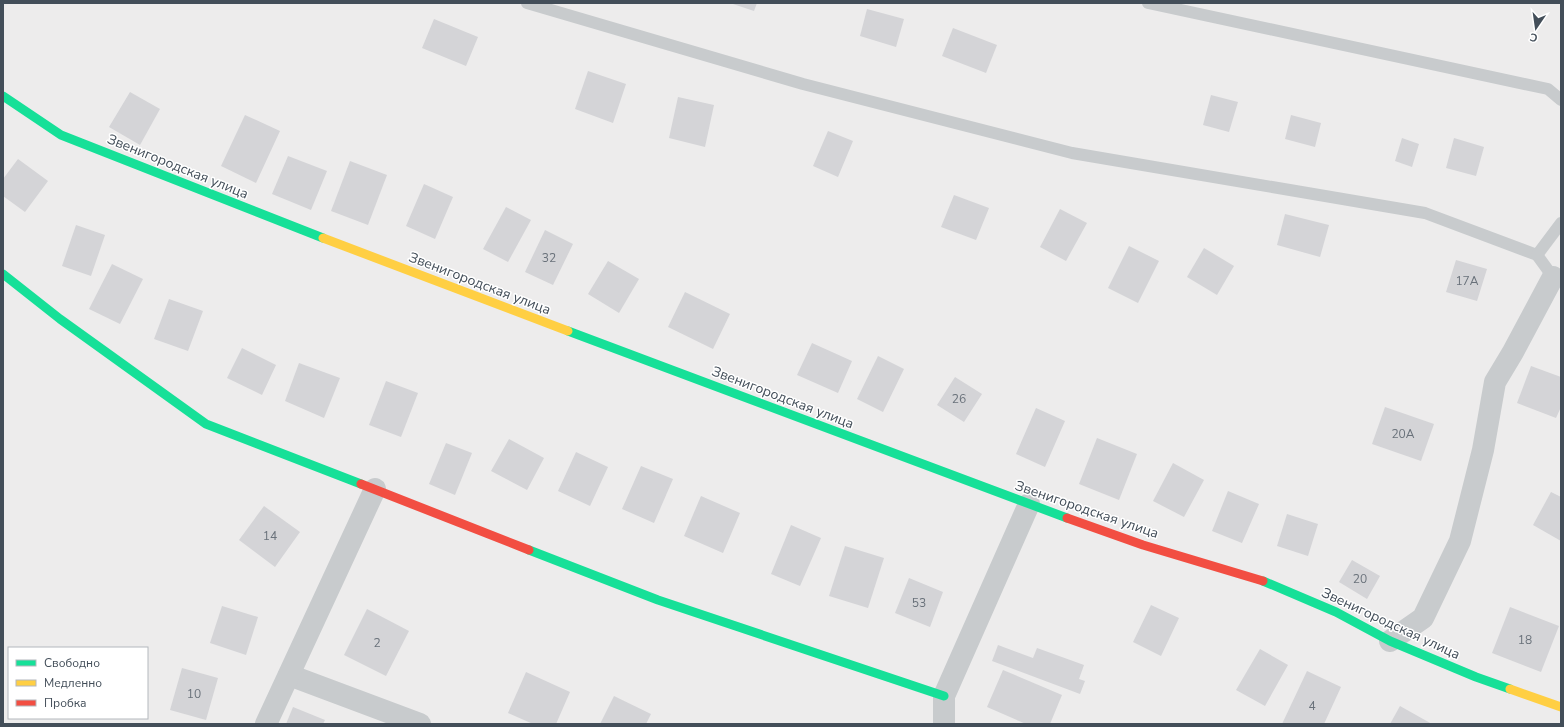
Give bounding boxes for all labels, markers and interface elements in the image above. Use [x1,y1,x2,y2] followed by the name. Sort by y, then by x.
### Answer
[1516,8,1556,48] north arrow
[1528,29,1539,45] text: С
[104,129,251,204] street label: Звенигородская улица
[406,248,554,319] street label: Звенигородская улица
[542,250,556,266] house number: 32
[1455,273,1479,289] house number: 17А
[709,362,857,433] street label: Звенигородская улица
[952,391,966,407] house number: 26
[1391,426,1415,442] house number: 20А
[1012,476,1161,543] street label: Звенигородская улица
[263,528,277,544] house number: 14
[1353,571,1367,587] house number: 20
[1318,583,1463,664] street label: Звенигородская улица
[912,595,926,611] house number: 53
[1518,632,1532,648] house number: 18
[373,635,381,651] house number: 2
[8,647,148,719] legend
[44,655,100,671] text: Свободно
[44,675,102,691] text: Медленно
[187,686,201,702] house number: 10
[44,695,87,711] text: Пробка
[1308,698,1316,714] house number: 4

